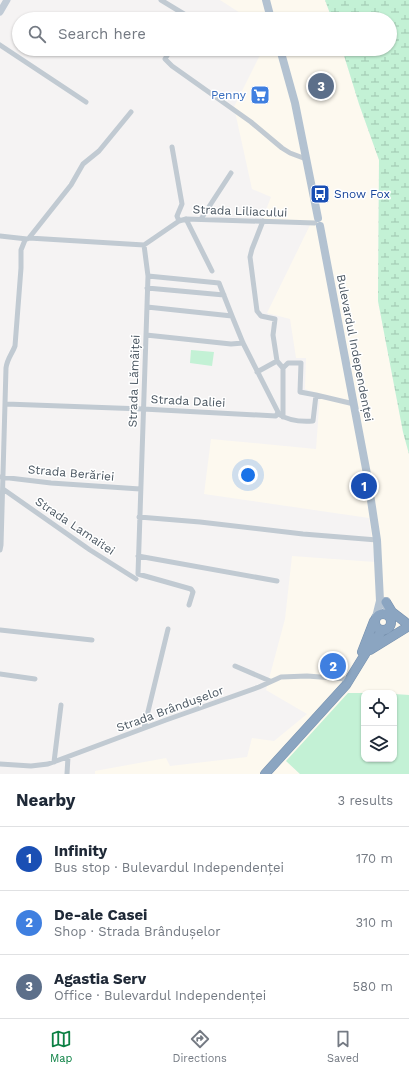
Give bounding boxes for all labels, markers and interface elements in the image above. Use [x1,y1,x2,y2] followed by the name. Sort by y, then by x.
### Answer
[12,12,397,56] search box
[26,23,48,45] icon: search
[58,25,146,43] text: Search here
[308,71,334,101] pin: 3
[249,84,271,106] supermarket icon: Penny
[211,88,247,102] place label: Penny
[309,183,331,205] bus stop icon: Snow Fox
[334,187,390,201] place label: Snow Fox
[192,202,288,220] street label: Strada Liliacului
[334,273,376,423] street label: Bulevardul Independenței
[125,334,143,428] street label: Strada Lămâiței
[150,392,226,410] street label: Strada Daliei
[27,462,115,484] street label: Strada Berăriei
[238,465,258,485] your location
[351,471,377,501] pin: 1
[33,494,117,558] street label: Strada Lamaitei
[320,651,346,681] pin: 2
[114,683,226,735] street label: Strada Brândușelor
[361,690,397,762] map controls
[361,690,397,726] button: locate
[361,726,397,762] button: layers
[16,790,75,810] text: Nearby
[338,793,393,808] text: 3 results
[54,842,107,860] text: Infinity
[26,851,32,866] text: 1
[356,851,393,866] text: 170 m
[54,860,284,875] text: Bus stop · Bulevardul Independenței
[54,906,147,924] text: De-ale Casei
[25,915,33,930] text: 2
[355,915,393,930] text: 310 m
[54,924,221,939] text: Shop · Strada Brândușelor
[54,970,146,988] text: Agastia Serv
[25,979,33,994] text: 3
[353,979,393,994] text: 580 m
[54,988,266,1003] text: Office · Bulevardul Independenței
[50,1028,72,1065] tab: Map
[173,1028,227,1065] tab: Directions
[327,1028,359,1065] tab: Saved

